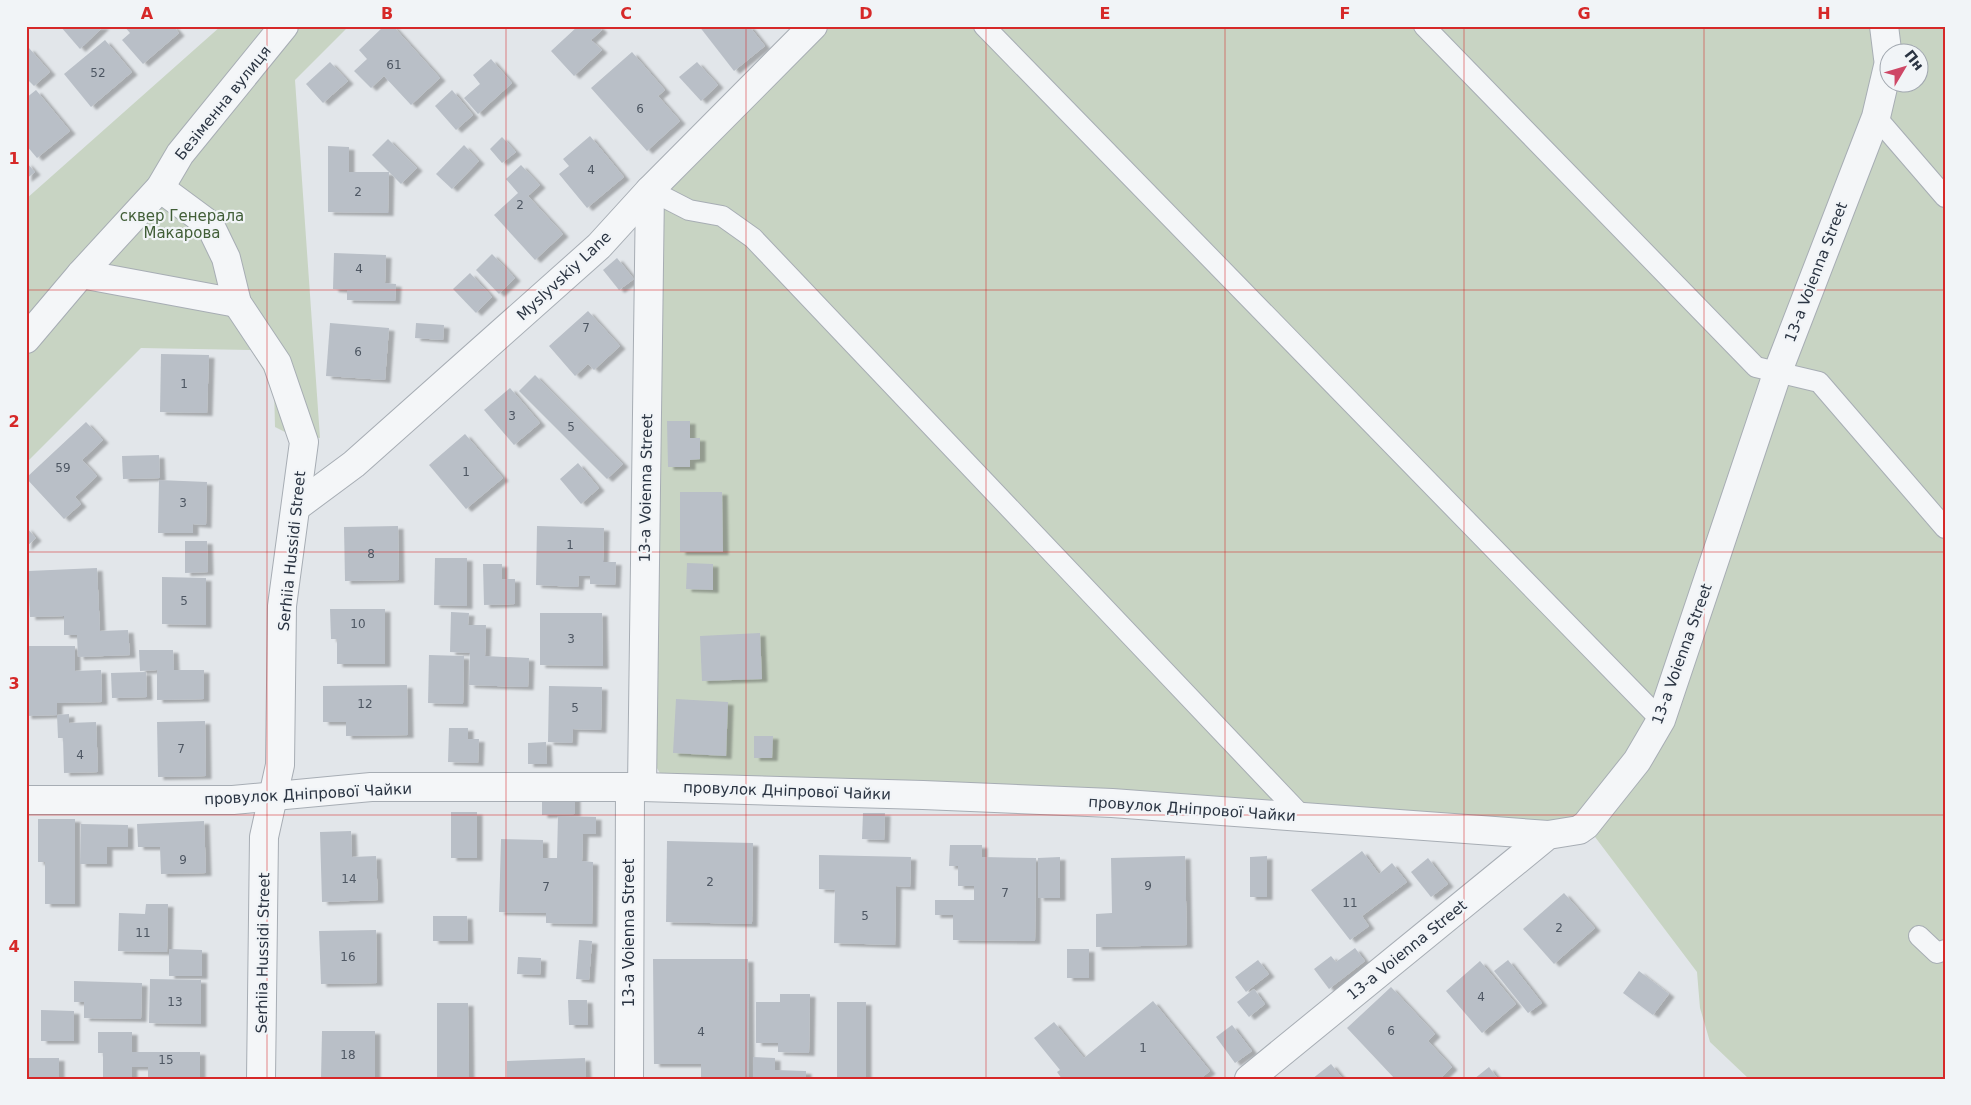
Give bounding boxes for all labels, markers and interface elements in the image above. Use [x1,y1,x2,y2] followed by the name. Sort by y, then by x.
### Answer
[141,4,154,23] text: A
[381,4,393,23] text: B
[620,4,632,23] text: C
[859,4,873,23] text: D
[1100,4,1110,23] text: E
[1340,4,1350,23] text: F
[1577,4,1591,23] text: G
[1817,4,1831,23] text: H
[171,42,275,164] street label: Безіменна вулиця
[1878,42,1928,92] north arrow
[1901,47,1927,73] text: Пн
[386,58,402,72] house number: 61
[90,66,106,80] house number: 52
[636,102,644,116] house number: 6
[8,149,20,168] text: 1
[587,163,595,177] house number: 4
[354,185,362,199] house number: 2
[516,198,524,212] house number: 2
[1781,199,1851,345] street label: 13-a Voienna Street
[120,207,244,242] park label: сквер Генерала Макарова
[513,228,615,324] street label: Myslyvskiy Lane
[355,262,363,276] house number: 4
[582,321,590,335] house number: 7
[354,345,362,359] house number: 6
[180,377,188,391] house number: 1
[508,409,516,423] house number: 3
[8,412,20,431] text: 2
[636,413,656,562] street label: 13-a Voienna Street
[567,420,575,434] house number: 5
[55,461,71,475] house number: 59
[462,465,470,479] house number: 1
[275,470,309,632] street label: Serhiia Hussidi Street
[179,496,187,510] house number: 3
[566,538,574,552] house number: 1
[367,547,375,561] house number: 8
[1648,581,1716,727] street label: 13-a Voienna Street
[180,594,188,608] house number: 5
[350,617,366,631] house number: 10
[567,632,575,646] house number: 3
[8,674,20,693] text: 3
[357,697,373,711] house number: 12
[571,701,579,715] house number: 5
[177,742,185,756] house number: 7
[76,748,84,762] house number: 4
[683,778,891,804] street label: провулок Дніпрової Чайки
[204,780,412,808] street label: провулок Дніпрової Чайки
[1088,793,1296,825] street label: провулок Дніпрової Чайки
[179,853,187,867] house number: 9
[620,859,638,1007] street label: 13-a Voienna Street
[253,872,273,1034] street label: Serhiia Hussidi Street
[341,872,357,886] house number: 14
[706,875,714,889] house number: 2
[1144,879,1152,893] house number: 9
[542,880,550,894] house number: 7
[1001,886,1009,900] house number: 7
[1342,896,1358,910] house number: 11
[1344,896,1471,1004] street label: 13-a Voienna Street
[861,909,869,923] house number: 5
[1555,921,1563,935] house number: 2
[135,926,151,940] house number: 11
[8,937,20,956] text: 4
[340,950,356,964] house number: 16
[1477,990,1485,1004] house number: 4
[167,995,183,1009] house number: 13
[1387,1024,1395,1038] house number: 6
[697,1025,705,1039] house number: 4
[1139,1041,1147,1055] house number: 1
[340,1048,356,1062] house number: 18
[158,1053,174,1067] house number: 15

